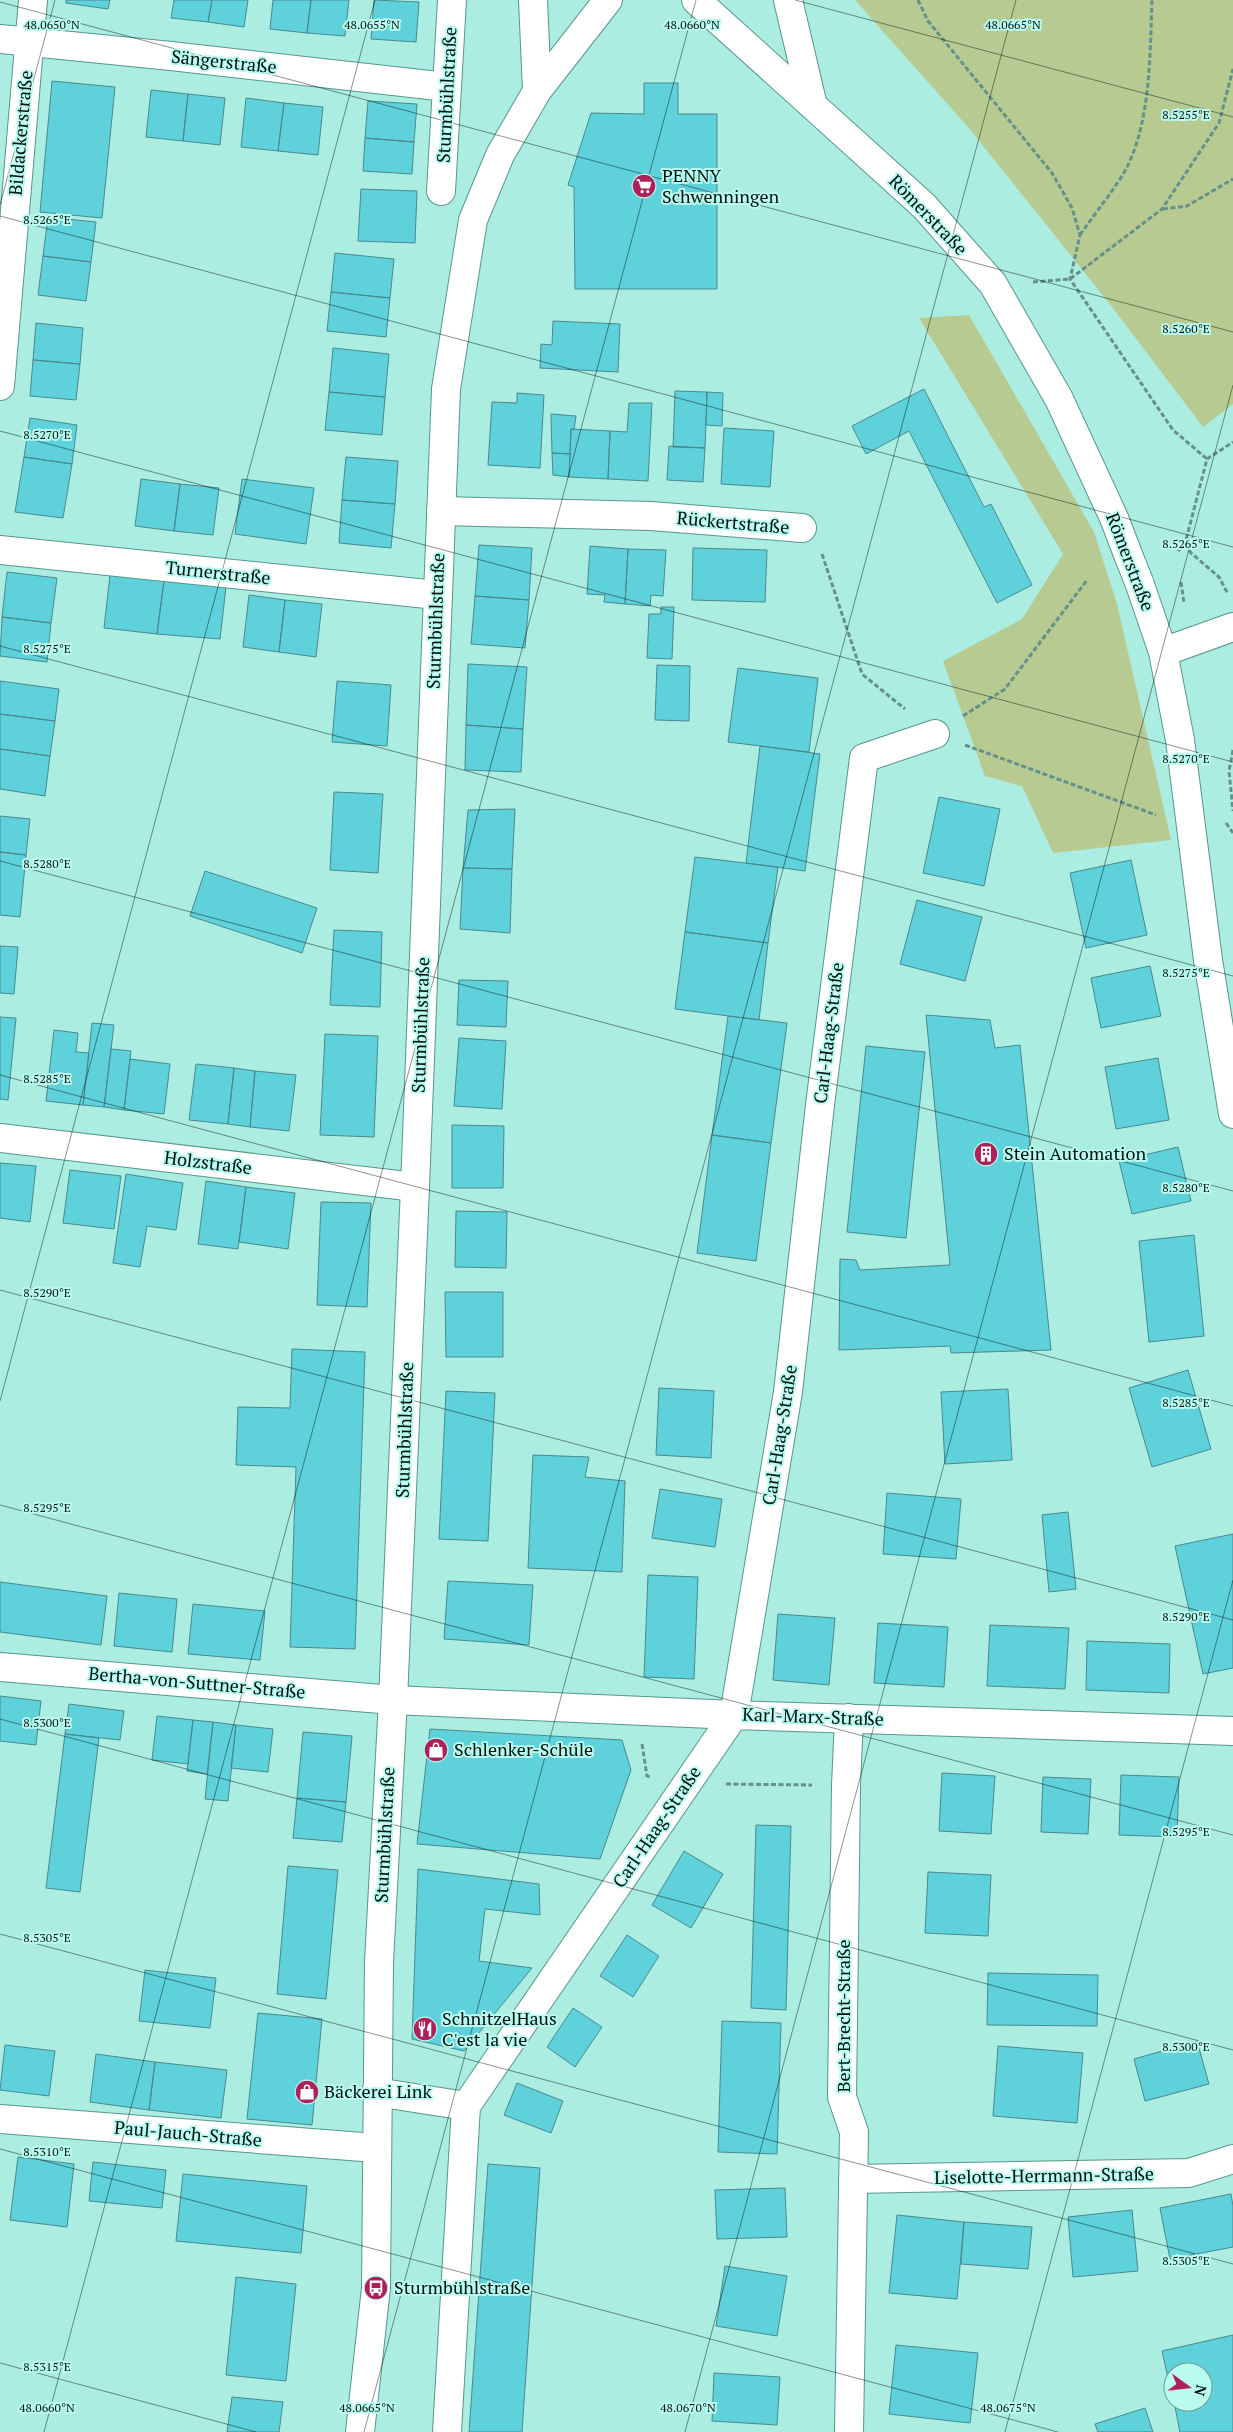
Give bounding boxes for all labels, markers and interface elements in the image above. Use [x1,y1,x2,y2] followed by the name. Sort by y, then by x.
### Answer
[24,17,80,32] text: 48.0650°N
[344,17,400,32] text: 48.0655°N
[664,17,720,32] text: 48.0660°N
[985,17,1041,32] text: 48.0665°N
[430,26,462,164] street label: Sturmbühlstraße
[170,44,278,78] street label: Sängerstraße
[3,69,37,196] street label: Bildackerstraße
[1162,107,1210,122] text: 8.5255°E
[662,163,780,208] place label: PENNY Schwenningen
[884,169,973,260] street label: Römerstraße
[631,173,657,199] supermarket icon: PENNY Schwenningen
[23,212,71,227] text: 8.5265°E
[1162,321,1210,336] text: 8.5260°E
[23,427,71,442] text: 8.5270°E
[676,505,790,539] street label: Rückertstraße
[1101,509,1161,614] street label: Römerstraße
[1162,536,1210,551] text: 8.5265°E
[421,552,449,689] street label: Sturmbühlstraße
[164,555,272,589] street label: Turnerstraße
[23,641,71,656] text: 8.5275°E
[1162,751,1210,766] text: 8.5270°E
[23,856,71,871] text: 8.5280°E
[406,956,434,1093] street label: Sturmbühlstraße
[807,961,849,1105] street label: Carl-Haag-Straße
[1162,965,1210,980] text: 8.5275°E
[23,1071,71,1086] text: 8.5285°E
[973,1141,999,1167] building icon: Stein Automation
[1004,1141,1146,1165] place label: Stein Automation
[163,1145,253,1179] street label: Holzstraße
[1162,1180,1210,1195] text: 8.5280°E
[23,1285,71,1300] text: 8.5290°E
[390,1361,418,1498] street label: Sturmbühlstraße
[756,1363,802,1507] street label: Carl-Haag-Straße
[1162,1395,1210,1410] text: 8.5285°E
[23,1500,71,1515] text: 8.5295°E
[1162,1609,1210,1624] text: 8.5290°E
[88,1661,307,1703] street label: Bertha-von-Suttner-Straße
[742,1702,884,1730] street label: Karl-Marx-Straße
[23,1715,71,1730] text: 8.5300°E
[423,1737,449,1763] shop icon: Schlenker-Schüle
[454,1737,593,1761] place label: Schlenker-Schüle
[607,1761,706,1892] street label: Carl-Haag-Straße
[368,1766,400,1904] street label: Sturmbühlstraße
[1162,1824,1210,1839] text: 8.5295°E
[23,1930,71,1945] text: 8.5305°E
[831,1939,855,2093] street label: Bert-Brecht-Straße
[442,2006,557,2051] place label: SchnitzelHaus C'est la vie
[412,2016,438,2042] restaurant icon: SchnitzelHaus C'est la vie
[1162,2039,1210,2054] text: 8.5300°E
[294,2079,320,2105] shop icon: Bäckerei Link
[324,2079,432,2103] place label: Bäckerei Link
[113,2115,263,2151] street label: Paul-Jauch-Straße
[23,2144,71,2159] text: 8.5310°E
[934,2161,1154,2189] street label: Liselotte-Herrmann-Straße
[1162,2253,1210,2268] text: 8.5305°E
[363,2275,389,2301] bus stop icon: Sturmbühlstraße
[394,2275,530,2299] place label: Sturmbühlstraße
[23,2359,71,2374] text: 8.5315°E
[1163,2362,1213,2412] north arrow
[1190,2383,1212,2398] text: N
[19,2400,75,2415] text: 48.0660°N
[339,2400,395,2415] text: 48.0665°N
[660,2400,716,2415] text: 48.0670°N
[980,2400,1036,2415] text: 48.0675°N

